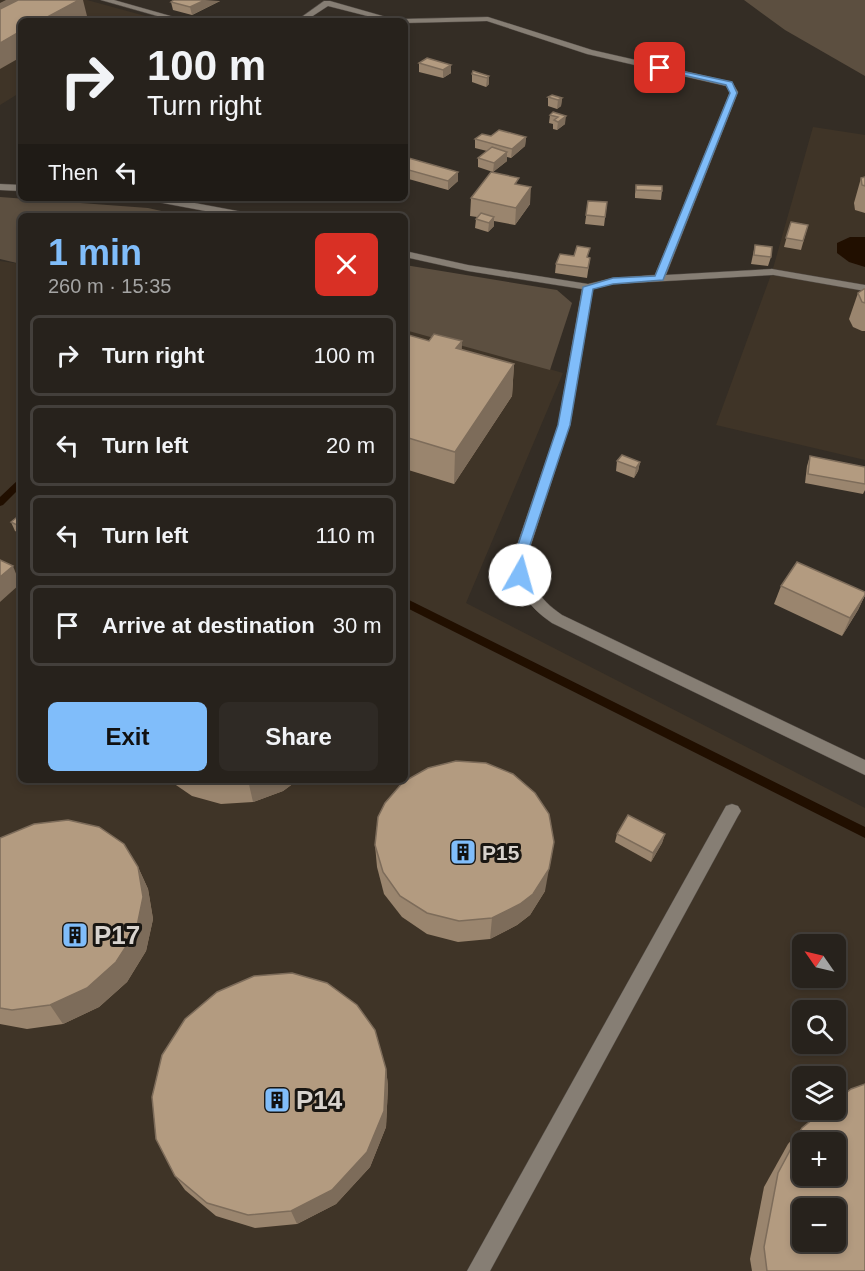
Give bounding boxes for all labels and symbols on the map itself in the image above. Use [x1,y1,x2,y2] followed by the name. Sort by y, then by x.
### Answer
[634,42,685,93] pin
[488,543,552,607] position arrow
[448,837,478,867] building icon: P15
[482,841,520,864] place label: P15
[60,920,90,950] building icon: P17
[94,920,140,950] place label: P17
[792,934,846,988] north arrow
[262,1085,292,1115] building icon: P14
[296,1085,343,1115] place label: P14

